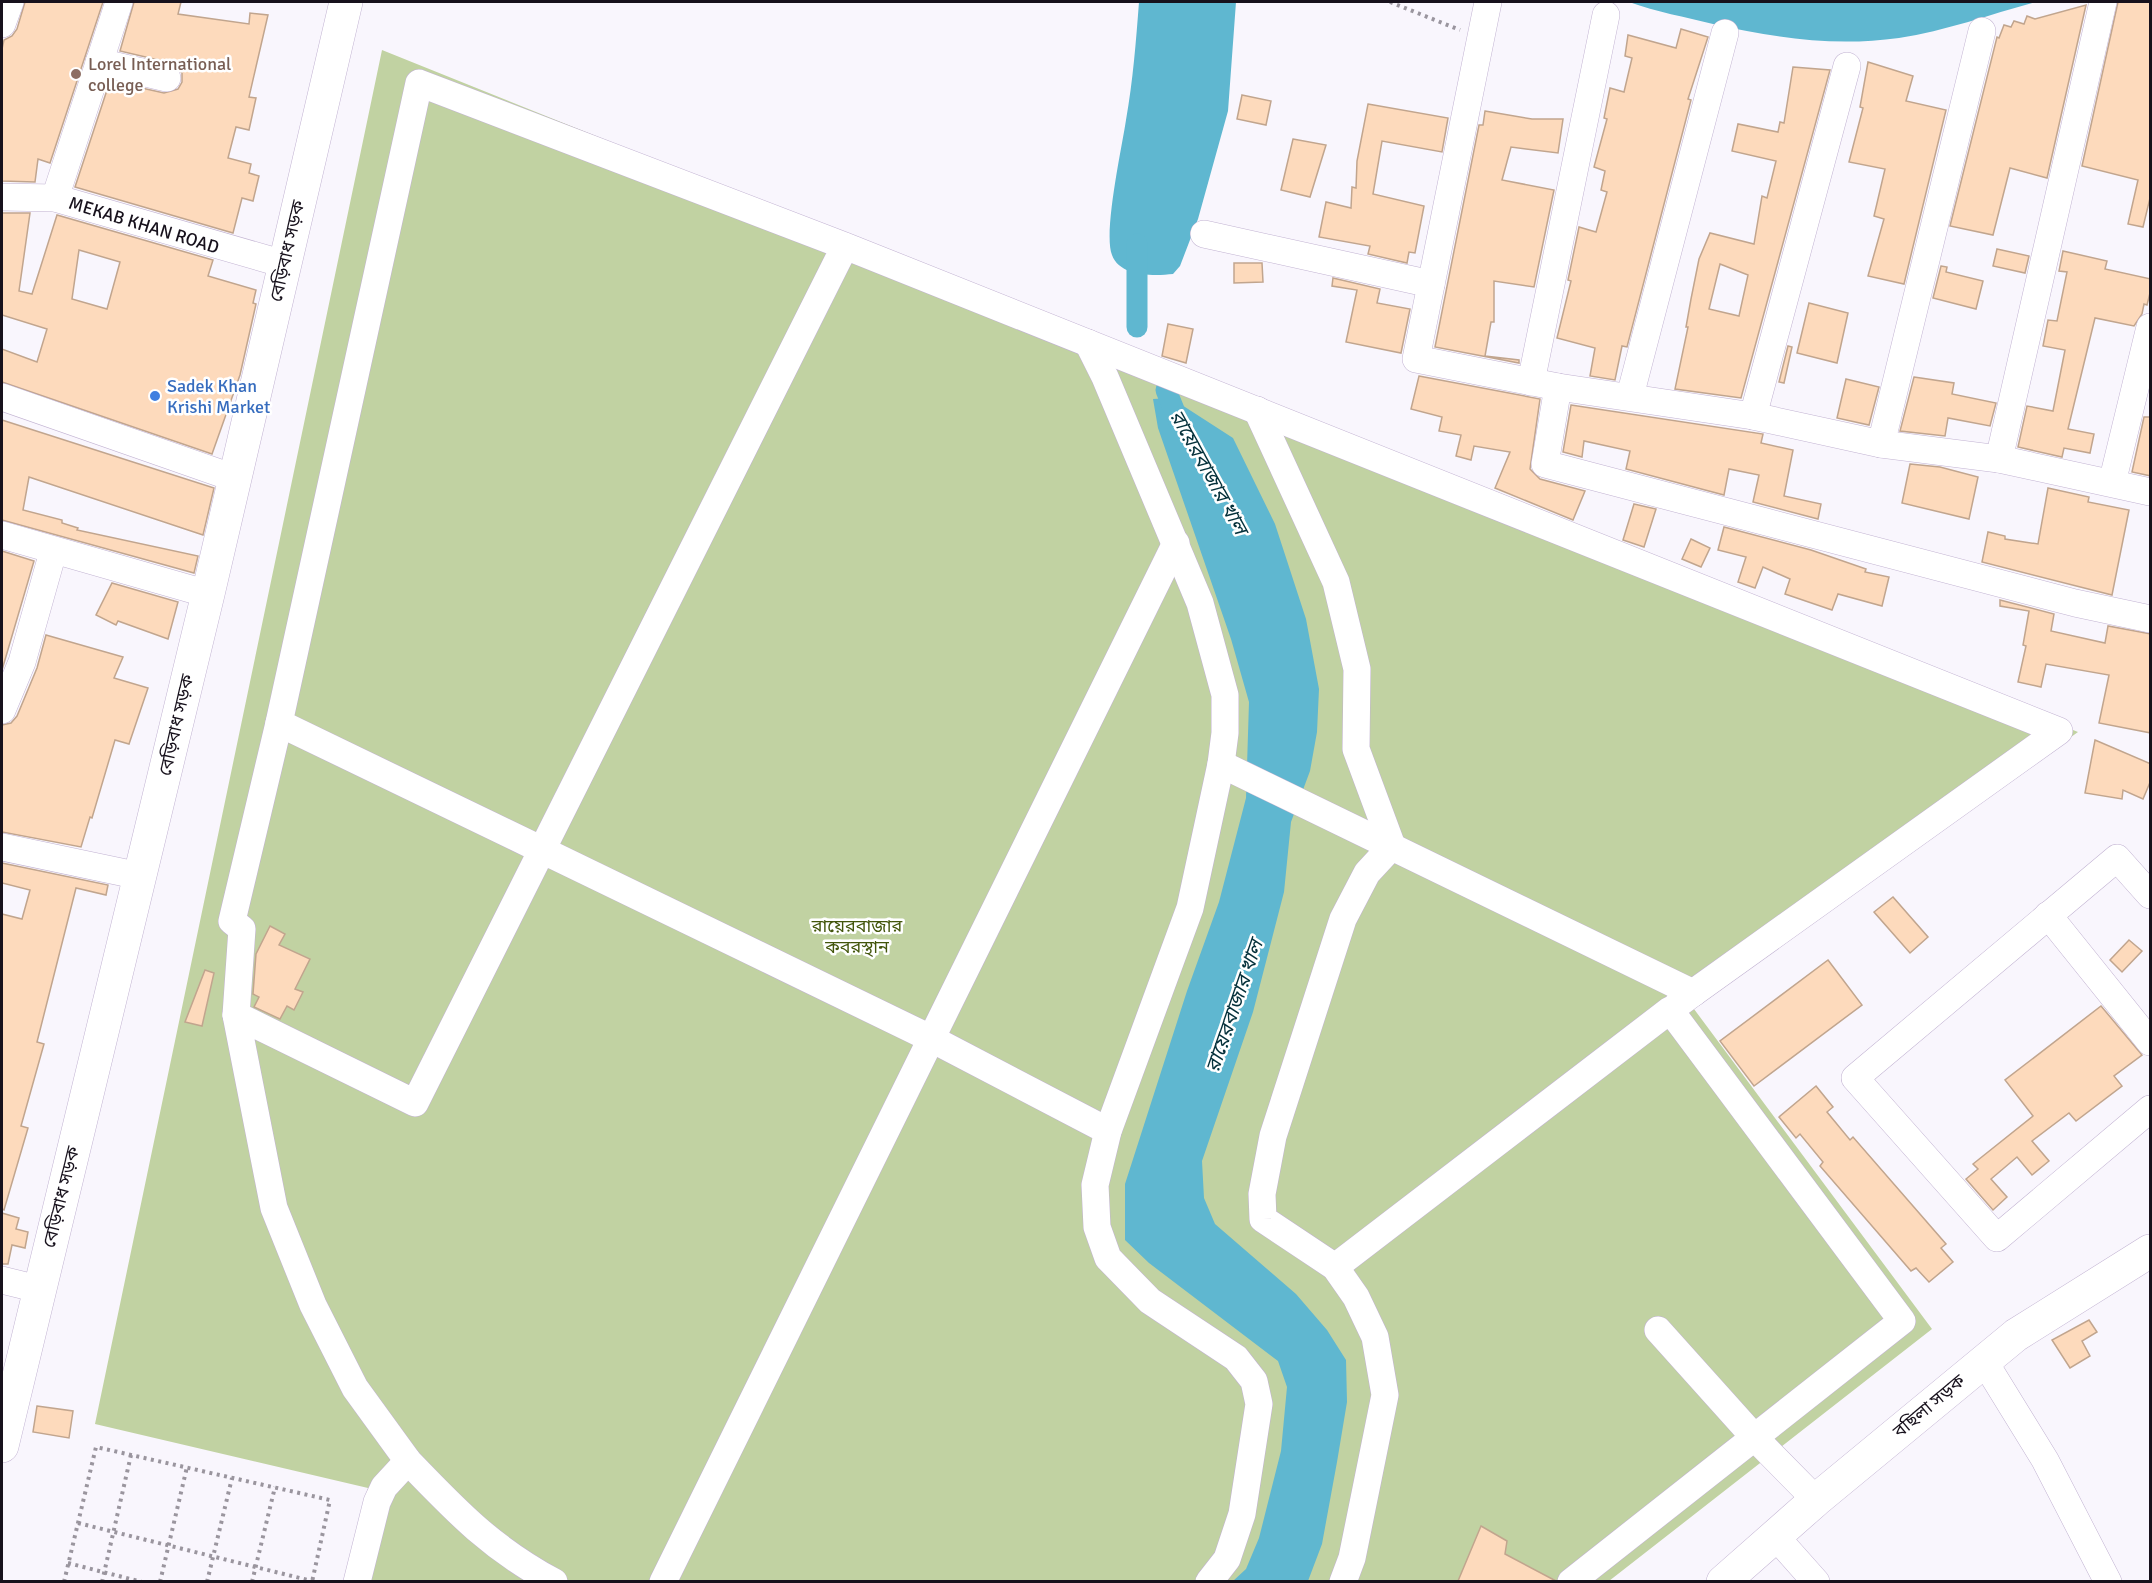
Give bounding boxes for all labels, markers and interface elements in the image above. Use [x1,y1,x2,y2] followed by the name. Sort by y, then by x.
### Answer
[88,53,231,96] place label: Lorel International college
[69,67,83,81] marker: Lorel International college
[66,192,222,258] street label: MEKAB KHAN ROAD
[265,198,309,304] street label: বেড়িবাধ সড়ক
[167,375,270,418] place label: Sadek Khan Krishi Market
[148,389,162,403] marker: Sadek Khan Krishi Market
[1164,406,1255,542] water label: রায়েরবাজার খাল
[154,672,198,778] street label: বেড়িবাধ সড়ক
[811,915,903,958] park label: রায়েরবাজার কবরস্থান
[1200,934,1270,1076] water label: রায়েরবাজার খাল
[38,1144,84,1250] street label: বেড়িবাধ সড়ক
[1888,1369,1970,1443] street label: বছিলা সড়ক

